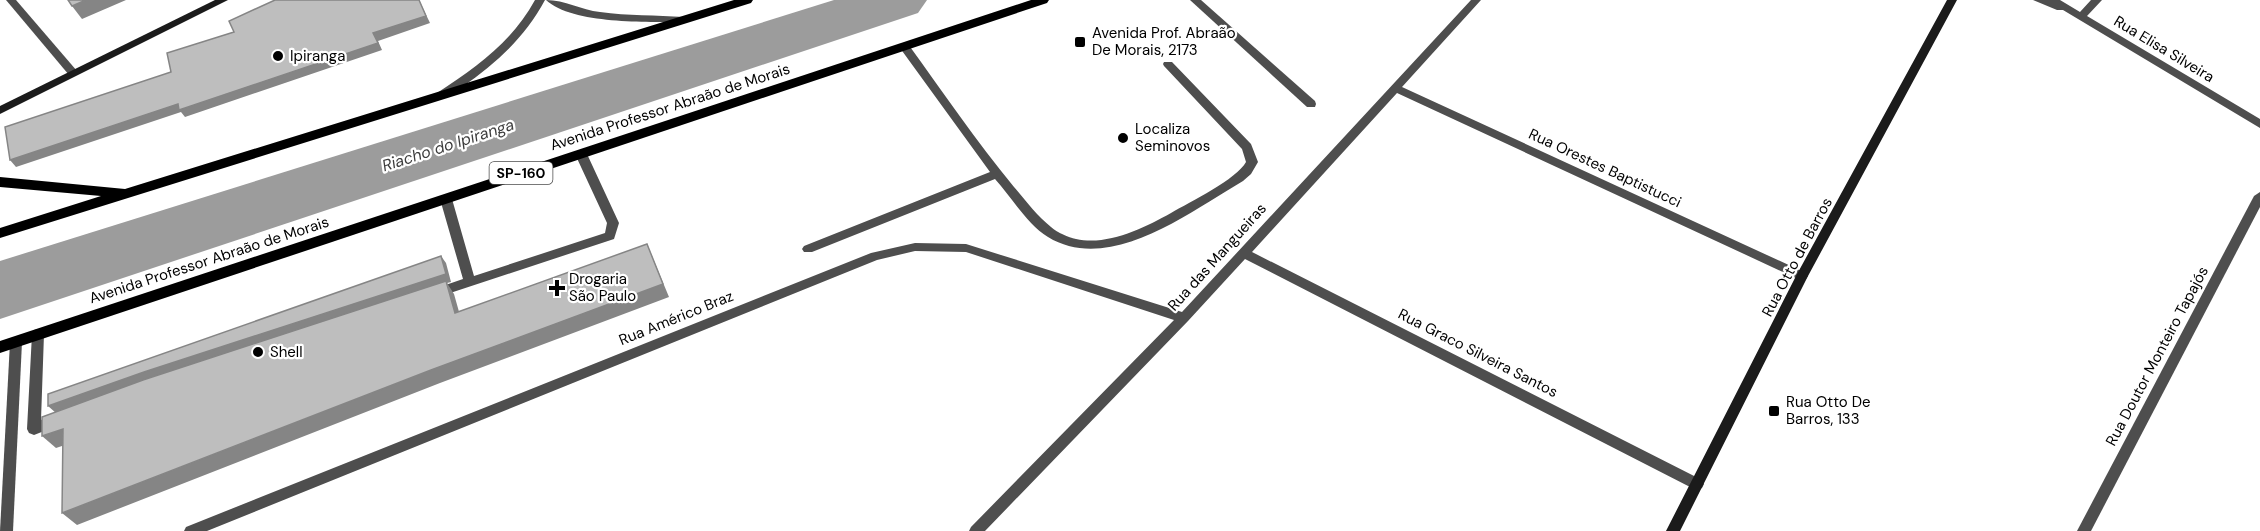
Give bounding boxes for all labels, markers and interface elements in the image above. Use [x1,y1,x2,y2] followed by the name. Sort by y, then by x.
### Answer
[2110,11,2218,87] street label: Rua Elisa Silveira
[1092,23,1236,60] place label: Avenida Prof. Abraão De Morais, 2173
[1073,35,1087,49] marker: Avenida Prof. Abraão De Morais, 2173
[290,46,345,66] place label: Ipiranga
[271,49,285,63] marker: Ipiranga
[548,59,792,155] street label: Avenida Professor Abraão de Morais
[379,114,517,176] water label: Riacho do Ipiranga
[1135,119,1210,156] place label: Localiza Seminovos
[1525,124,1685,212] street label: Rua Orestes Baptistucci
[1116,131,1130,145] marker: Localiza Seminovos
[490,162,552,184] road number: SP-160
[1757,194,1837,320] street label: Rua Otto de Barros
[1163,199,1271,315] street label: Rua das Mangueiras
[87,212,331,308] street label: Avenida Professor Abraão de Morais
[2101,263,2213,449] street label: Rua Doutor Monteiro Tapajós
[569,269,636,306] place label: Drogaria São Paulo
[550,281,564,295] marker: Drogaria São Paulo
[616,286,736,350] street label: Rua Américo Braz
[1395,304,1561,402] street label: Rua Graco Silveira Santos
[270,342,303,362] place label: Shell
[251,345,265,359] marker: Shell
[1786,392,1871,429] place label: Rua Otto De Barros, 133
[1767,404,1781,418] marker: Rua Otto De Barros, 133

